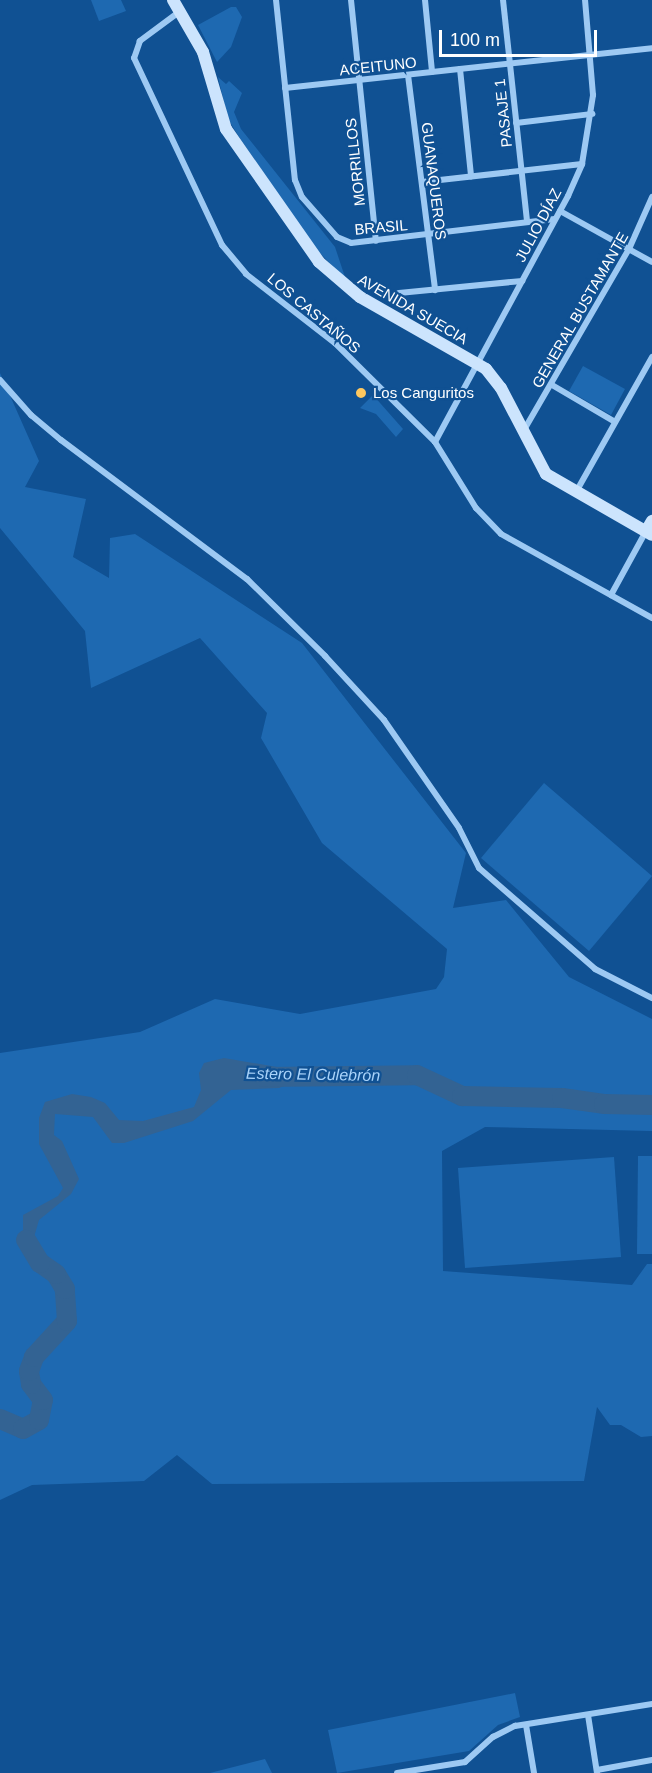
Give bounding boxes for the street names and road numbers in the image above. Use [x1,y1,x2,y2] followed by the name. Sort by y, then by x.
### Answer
[339,53,417,79] street label: ACEITUNO
[490,78,516,148] street label: PASAJE 1
[341,117,369,207] street label: MORRILLOS
[418,121,450,241] street label: GUANAQUEROS
[511,185,565,265] street label: JULIO DÍAZ
[354,216,408,238] street label: BRASIL
[528,229,632,391] street label: GENERAL BUSTAMANTE
[264,269,364,357] street label: LOS CASTAÑOS
[354,270,472,348] street label: AVENIDA SUECIA

